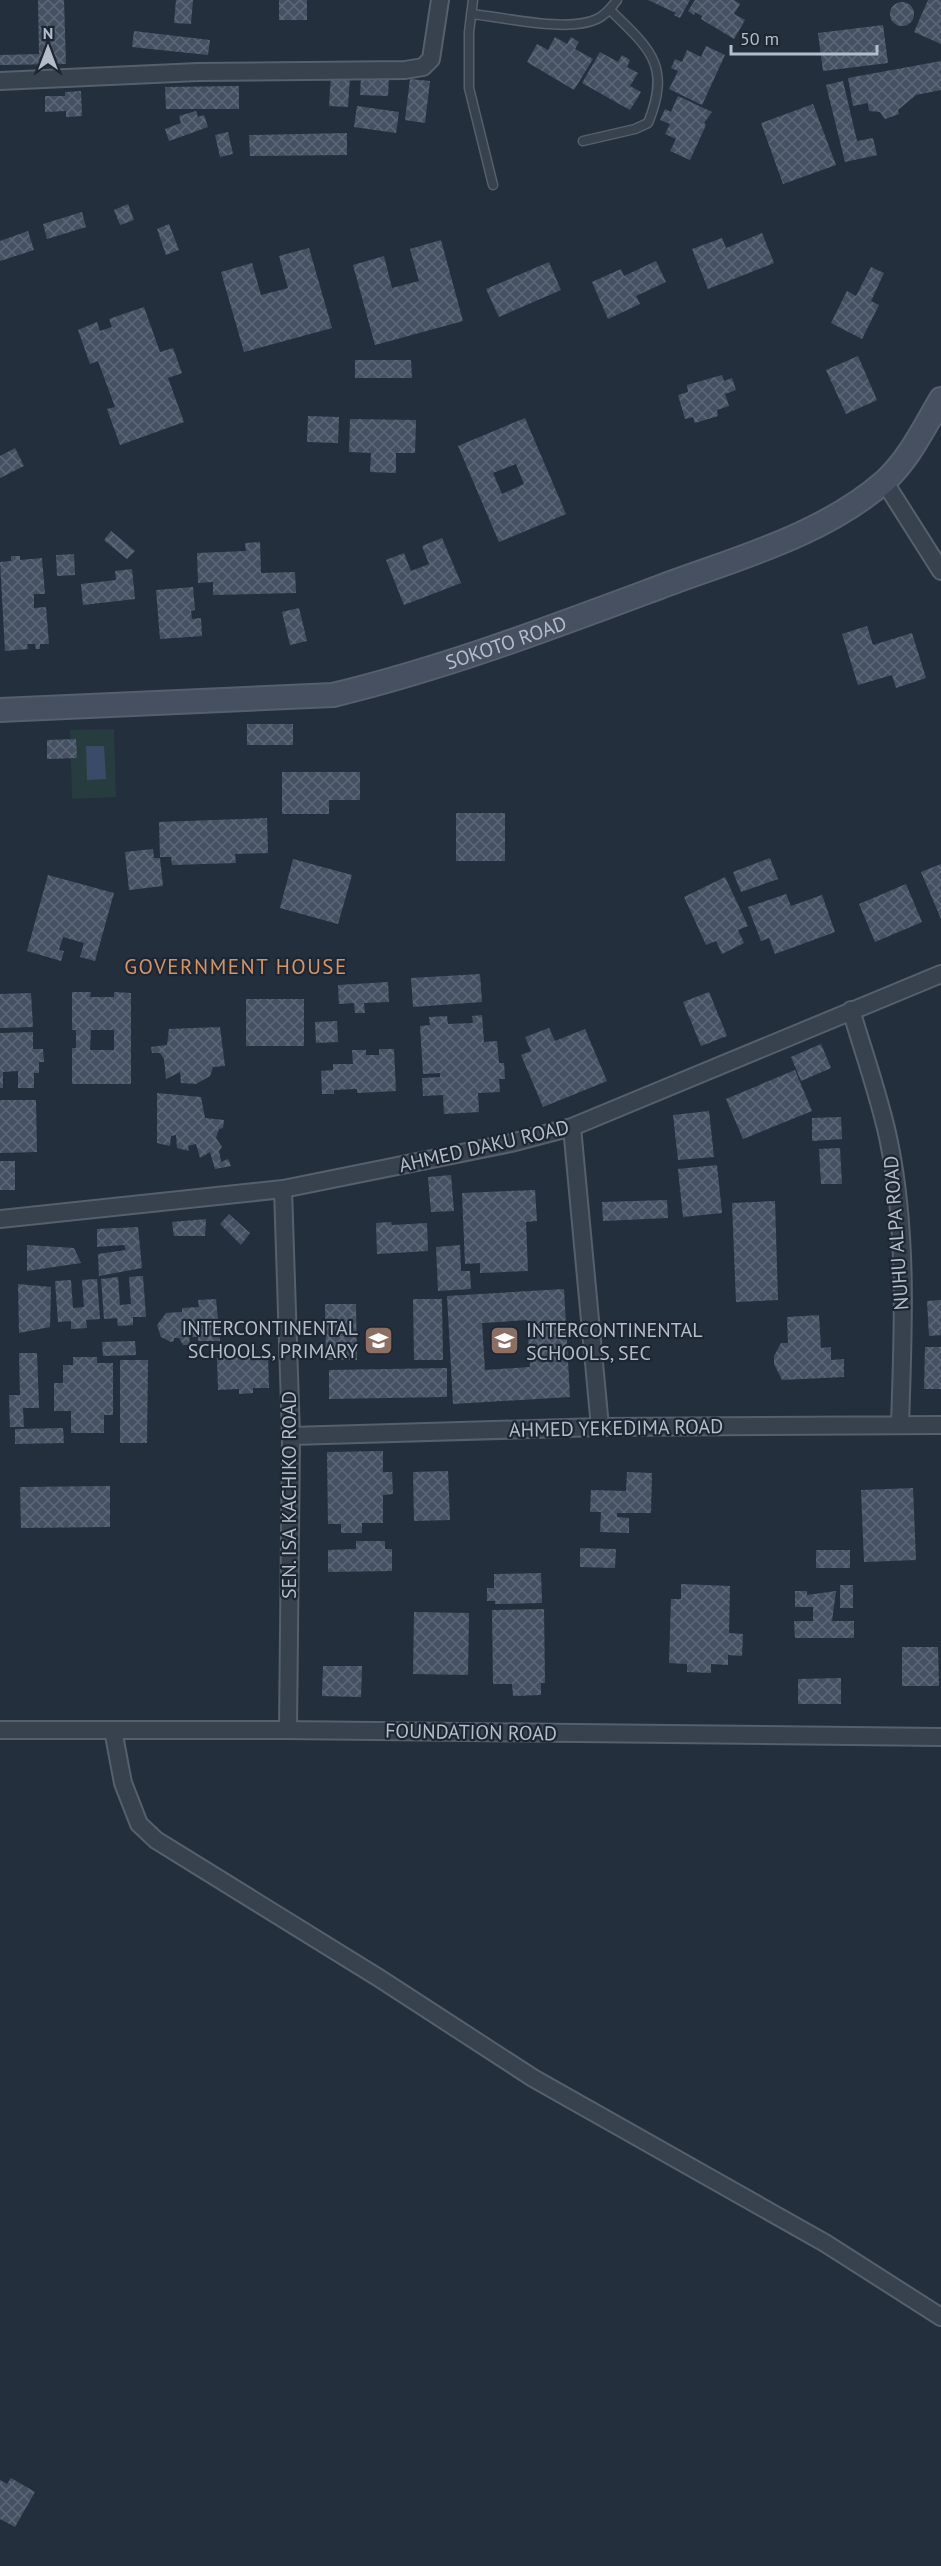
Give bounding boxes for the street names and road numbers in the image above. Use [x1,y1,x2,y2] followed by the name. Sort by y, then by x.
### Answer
[442,610,570,676] street label: SOKOTO ROAD
[396,1114,572,1178] street label: AHMED DAKU ROAD
[878,1155,914,1311] street label: NUHU ALPA ROAD
[276,1391,302,1599] street label: SEN. ISA KACHIKO ROAD
[509,1413,723,1443] street label: AHMED YEKEDIMA ROAD
[385,1718,557,1746] street label: FOUNDATION ROAD

